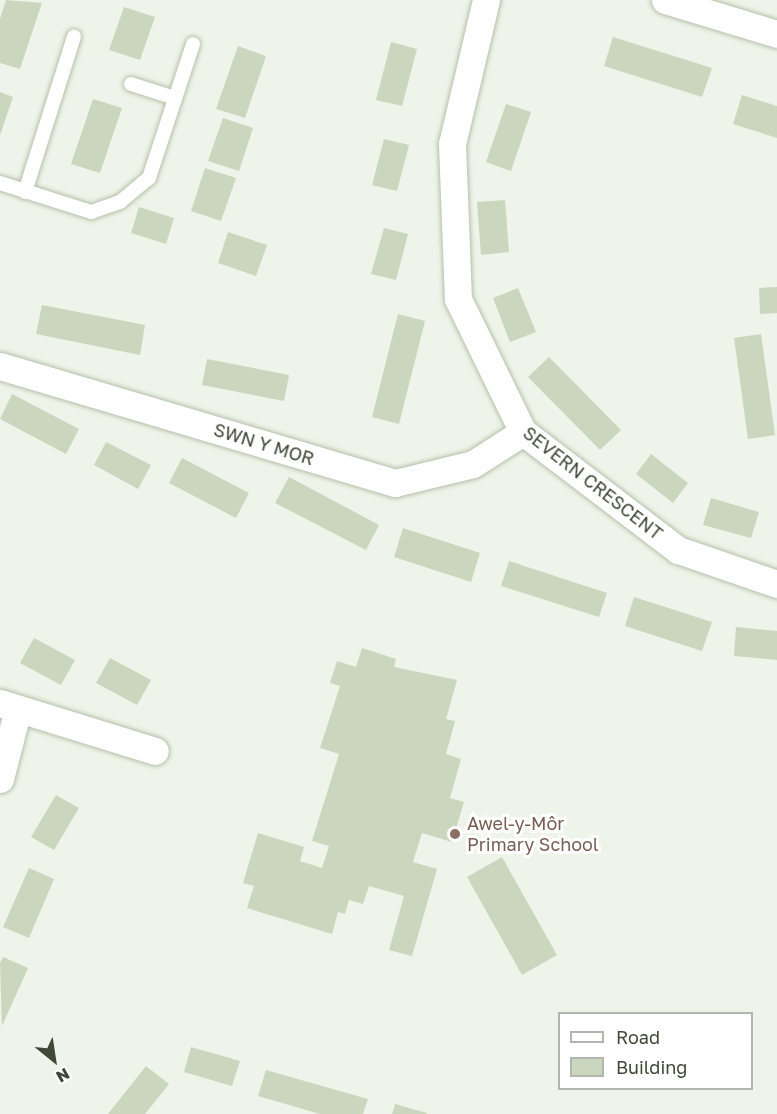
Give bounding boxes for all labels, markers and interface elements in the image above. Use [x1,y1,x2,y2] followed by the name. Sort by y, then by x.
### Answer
[211,418,317,470] street label: SWN Y MOR
[519,422,667,544] street label: SEVERN CRESCENT
[467,813,599,856] place label: Awel-y-Môr Primary School
[448,827,462,841] marker: Awel-y-Môr Primary School
[558,1012,753,1090] legend
[616,1026,660,1048] text: Road
[24,1030,84,1090] north arrow
[616,1056,687,1078] text: Building
[53,1064,73,1087] text: N

